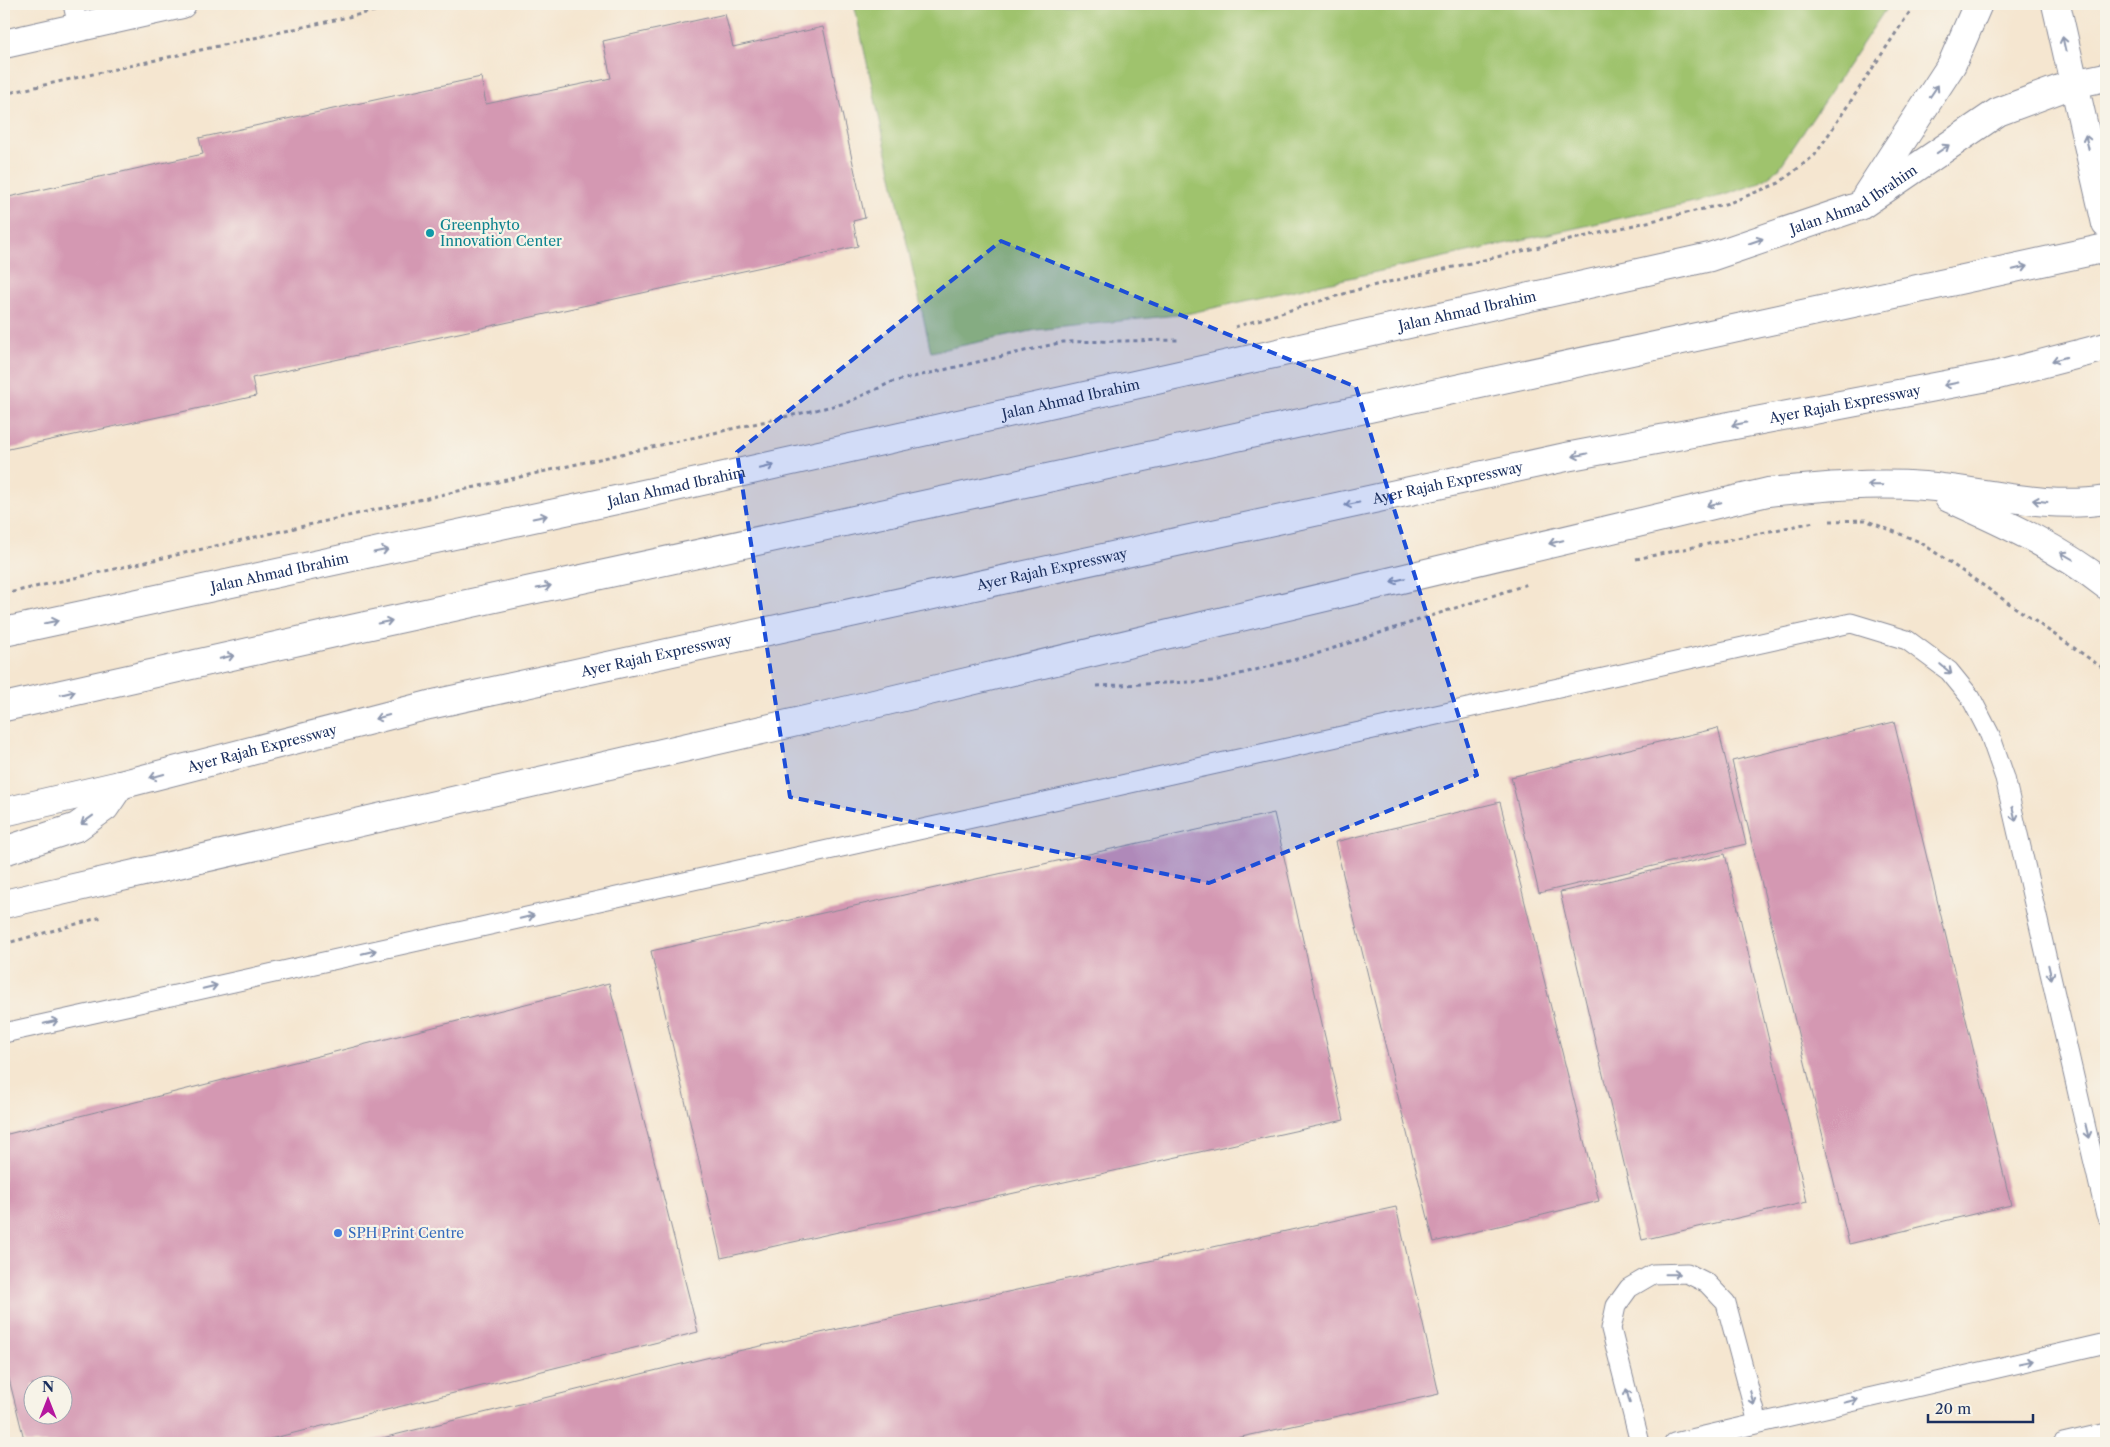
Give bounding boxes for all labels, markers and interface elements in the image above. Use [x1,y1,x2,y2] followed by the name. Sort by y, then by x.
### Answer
[2059,37,2069,53] one-way arrow
[1929,85,1939,99] one-way arrow
[2082,135,2091,151] one-way arrow
[1936,144,1950,154] one-way arrow
[1786,161,1921,239] street label: Jalan Ahmad Ibrahim
[440,216,562,250] place label: Greenphyto Innovation Center
[424,227,436,239] marker: Greenphyto Innovation Center
[1748,236,1764,245] one-way arrow
[2011,263,2027,272] one-way arrow
[1395,287,1538,335] street label: Jalan Ahmad Ibrahim
[2052,355,2068,364] one-way arrow
[998,375,1141,423] street label: Jalan Ahmad Ibrahim
[1943,380,1959,389] one-way arrow
[1767,381,1922,427] street label: Ayer Rajah Expressway
[1732,420,1748,430] one-way arrow
[1572,450,1588,460] one-way arrow
[1370,458,1525,508] street label: Ayer Rajah Expressway
[759,462,775,471] one-way arrow
[604,463,747,511] street label: Jalan Ahmad Ibrahim
[1867,480,1883,490] one-way arrow
[2032,495,2048,505] one-way arrow
[1345,500,1361,509] one-way arrow
[1707,500,1723,509] one-way arrow
[532,511,548,521] one-way arrow
[1549,538,1565,547] one-way arrow
[974,544,1129,594] street label: Ayer Rajah Expressway
[373,546,389,555] one-way arrow
[207,549,350,597] street label: Jalan Ahmad Ibrahim
[2060,551,2074,561] one-way arrow
[1390,576,1406,585] one-way arrow
[536,582,552,592] one-way arrow
[43,617,59,626] one-way arrow
[377,617,393,626] one-way arrow
[578,630,734,681] street label: Ayer Rajah Expressway
[218,652,234,661] one-way arrow
[1939,664,1952,675] one-way arrow
[60,688,76,697] one-way arrow
[375,713,391,722] one-way arrow
[185,720,339,776] street label: Ayer Rajah Expressway
[150,771,166,781] one-way arrow
[2010,806,2019,822] one-way arrow
[80,815,94,825] one-way arrow
[519,912,535,921] one-way arrow
[360,947,376,956] one-way arrow
[2046,964,2055,980] one-way arrow
[202,982,218,991] one-way arrow
[43,1017,59,1026] one-way arrow
[2083,1122,2092,1138] one-way arrow
[348,1224,464,1242] place label: SPH Print Centre
[332,1227,344,1239] marker: SPH Print Centre
[1664,1269,1680,1278] one-way arrow
[2017,1356,2033,1366] one-way arrow
[22,1374,72,1424] north arrow
[42,1378,54,1396] text: N
[1623,1388,1633,1404] one-way arrow
[1747,1389,1757,1405] one-way arrow
[1928,1392,2032,1424] scale bar
[1843,1396,1859,1405] one-way arrow
[1935,1399,1971,1418] text: 20 m

